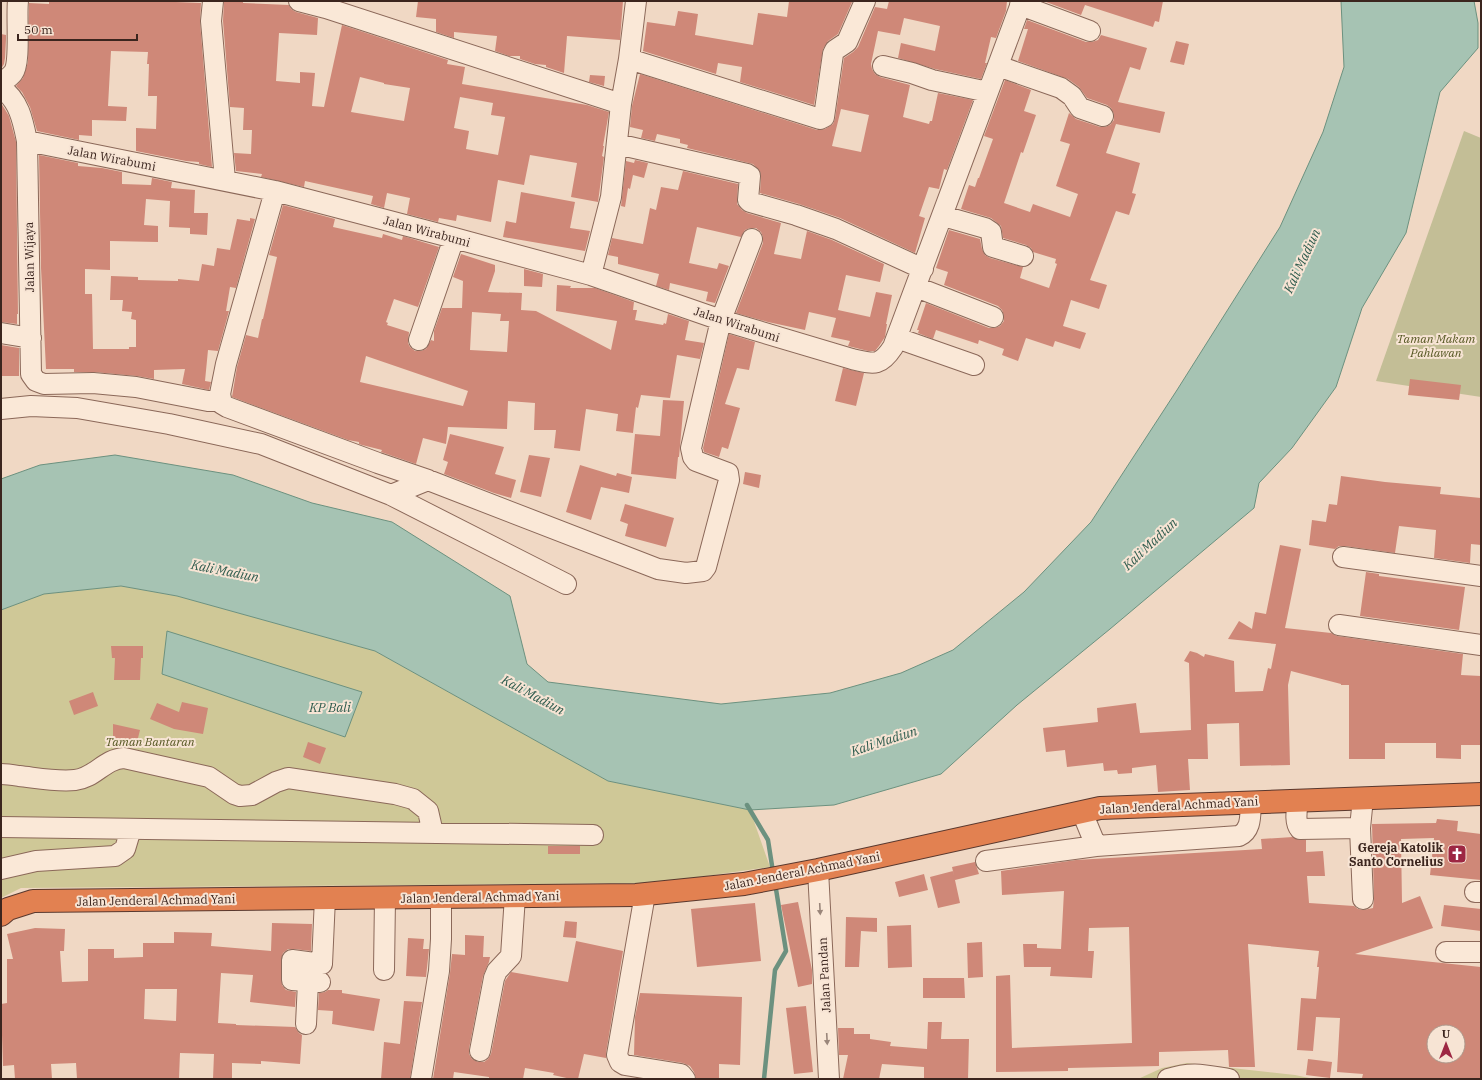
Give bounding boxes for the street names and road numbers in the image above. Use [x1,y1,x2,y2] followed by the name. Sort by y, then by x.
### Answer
[67,142,158,174] street label: Jalan Wirabumi
[382,212,472,250] street label: Jalan Wirabumi
[21,221,37,292] street label: Jalan Wijaya
[692,303,782,345] street label: Jalan Wirabumi
[1099,793,1259,817] street label: Jalan Jenderal Achmad Yani
[723,848,882,894] street label: Jalan Jenderal Achmad Yani
[401,888,560,906] street label: Jalan Jenderal Achmad Yani
[77,891,236,909] street label: Jalan Jenderal Achmad Yani
[815,937,833,1013] street label: Jalan Pandan

